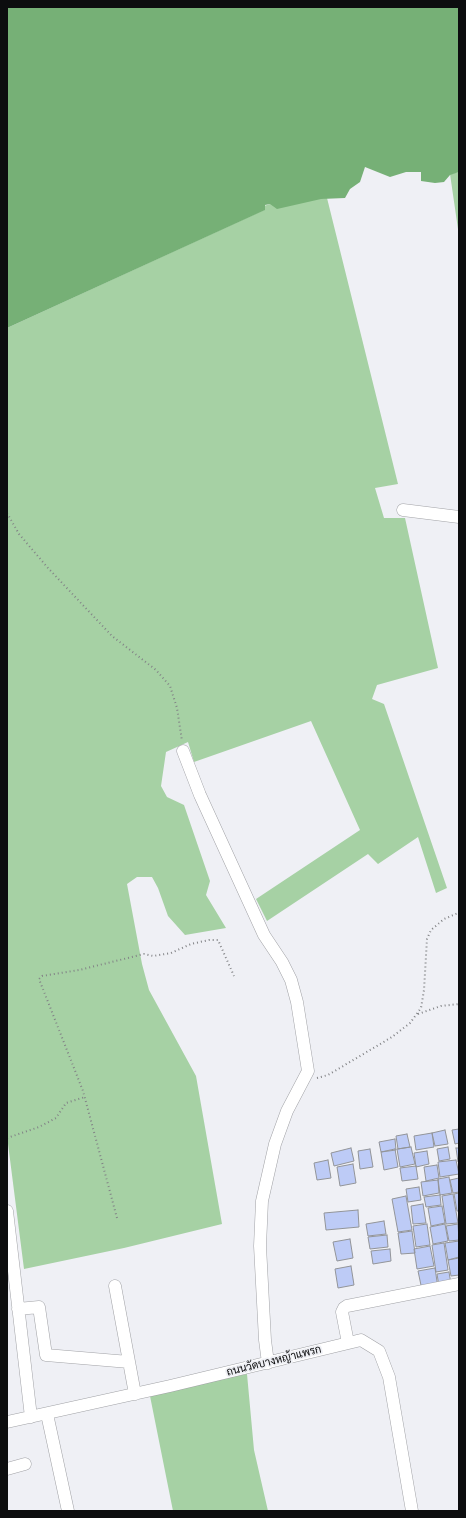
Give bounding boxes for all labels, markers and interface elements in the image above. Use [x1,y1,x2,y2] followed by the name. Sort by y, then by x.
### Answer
[225,1343,323,1379] street label: ถนนวัดบางหญ้าแพรก

